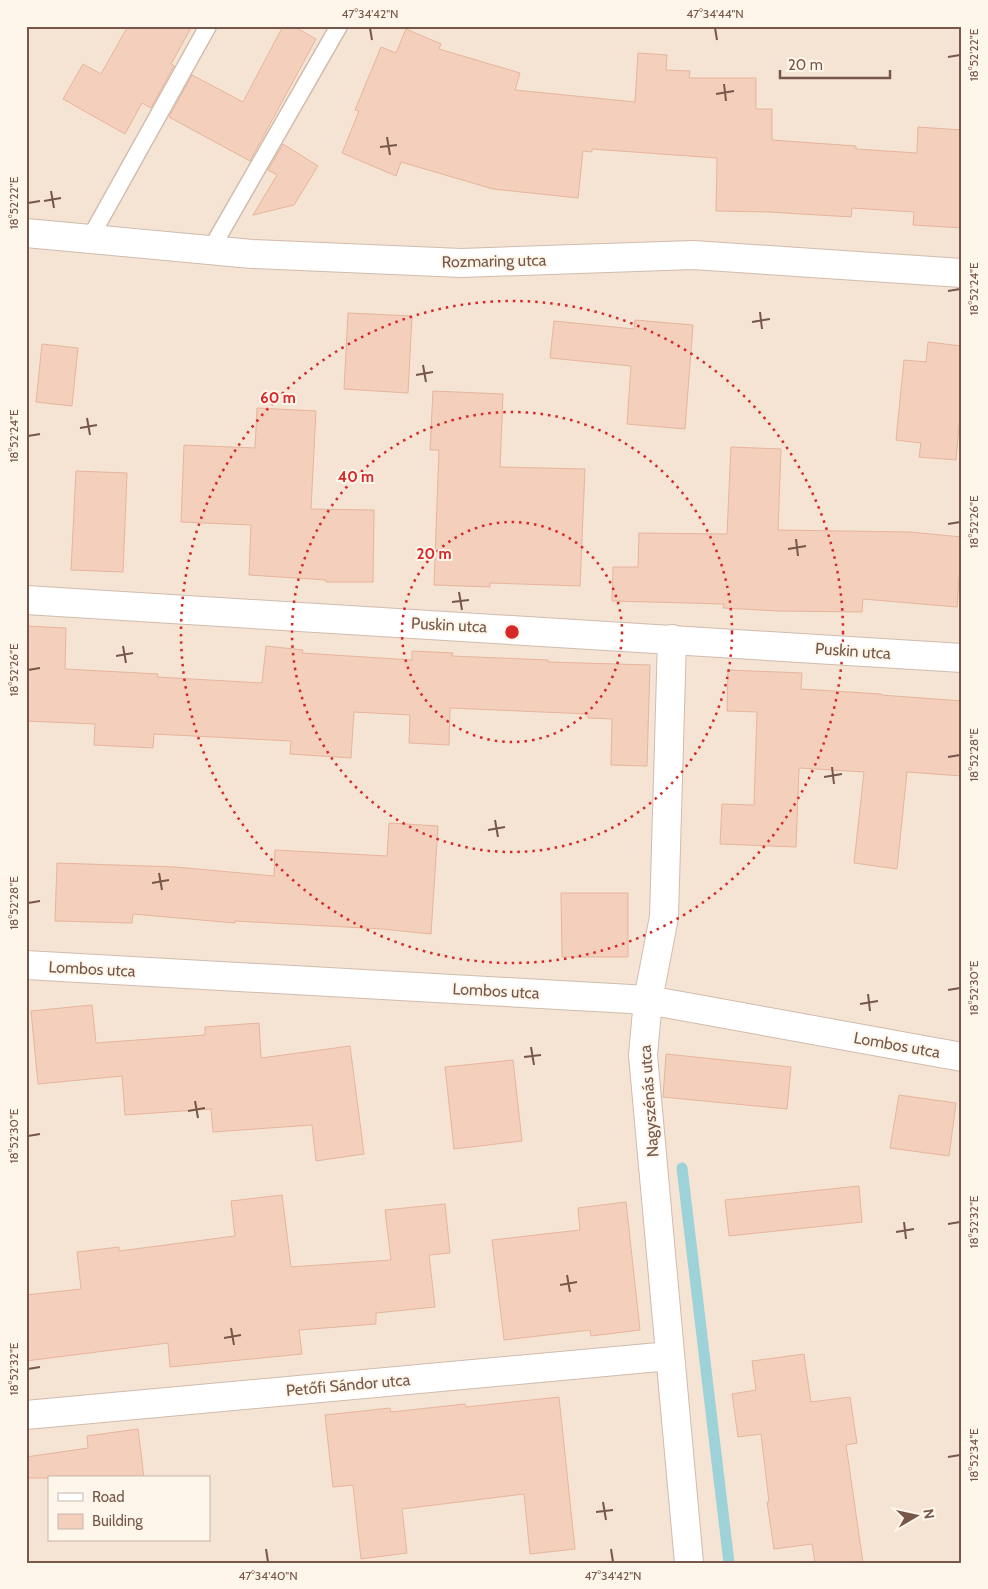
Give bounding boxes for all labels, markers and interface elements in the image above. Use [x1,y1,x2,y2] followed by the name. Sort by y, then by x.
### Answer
[341,6,399,21] text: 47°34'42"N
[686,6,744,21] text: 47°34'44"N
[966,28,981,81] text: 18°52'22"E
[780,48,890,80] scale bar
[788,56,823,74] text: 20 m
[6,176,21,229] text: 18°52'22"E
[441,251,547,271] street label: Rozmaring utca
[966,262,981,316] text: 18°52'24"E
[260,389,296,407] text: 60 m
[6,409,21,463] text: 18°52'24"E
[338,468,374,486] text: 40 m
[966,495,981,549] text: 18°52'26"E
[417,545,451,563] text: 20 m
[411,614,488,636] street label: Puskin utca
[503,623,521,641] centre of rings
[815,639,892,663] street label: Puskin utca
[6,643,21,697] text: 18°52'26"E
[966,728,981,782] text: 18°52'28"E
[6,876,21,930] text: 18°52'28"E
[48,957,136,981] street label: Lombos utca
[966,960,981,1015] text: 18°52'30"E
[452,979,540,1003] street label: Lombos utca
[852,1028,942,1062] street label: Lombos utca
[636,1044,662,1158] street label: Nagyszénás utca
[6,1108,21,1163] text: 18°52'30"E
[966,1195,981,1248] text: 18°52'32"E
[6,1342,21,1395] text: 18°52'32"E
[285,1370,411,1400] street label: Petőfi Sándor utca
[966,1428,981,1482] text: 18°52'34"E
[48,1476,210,1542] legend
[92,1488,125,1506] text: Road
[890,1492,940,1542] north arrow
[919,1508,939,1520] text: N
[92,1512,143,1530] text: Building
[238,1568,298,1583] text: 47°34'40"N
[584,1568,642,1583] text: 47°34'42"N

